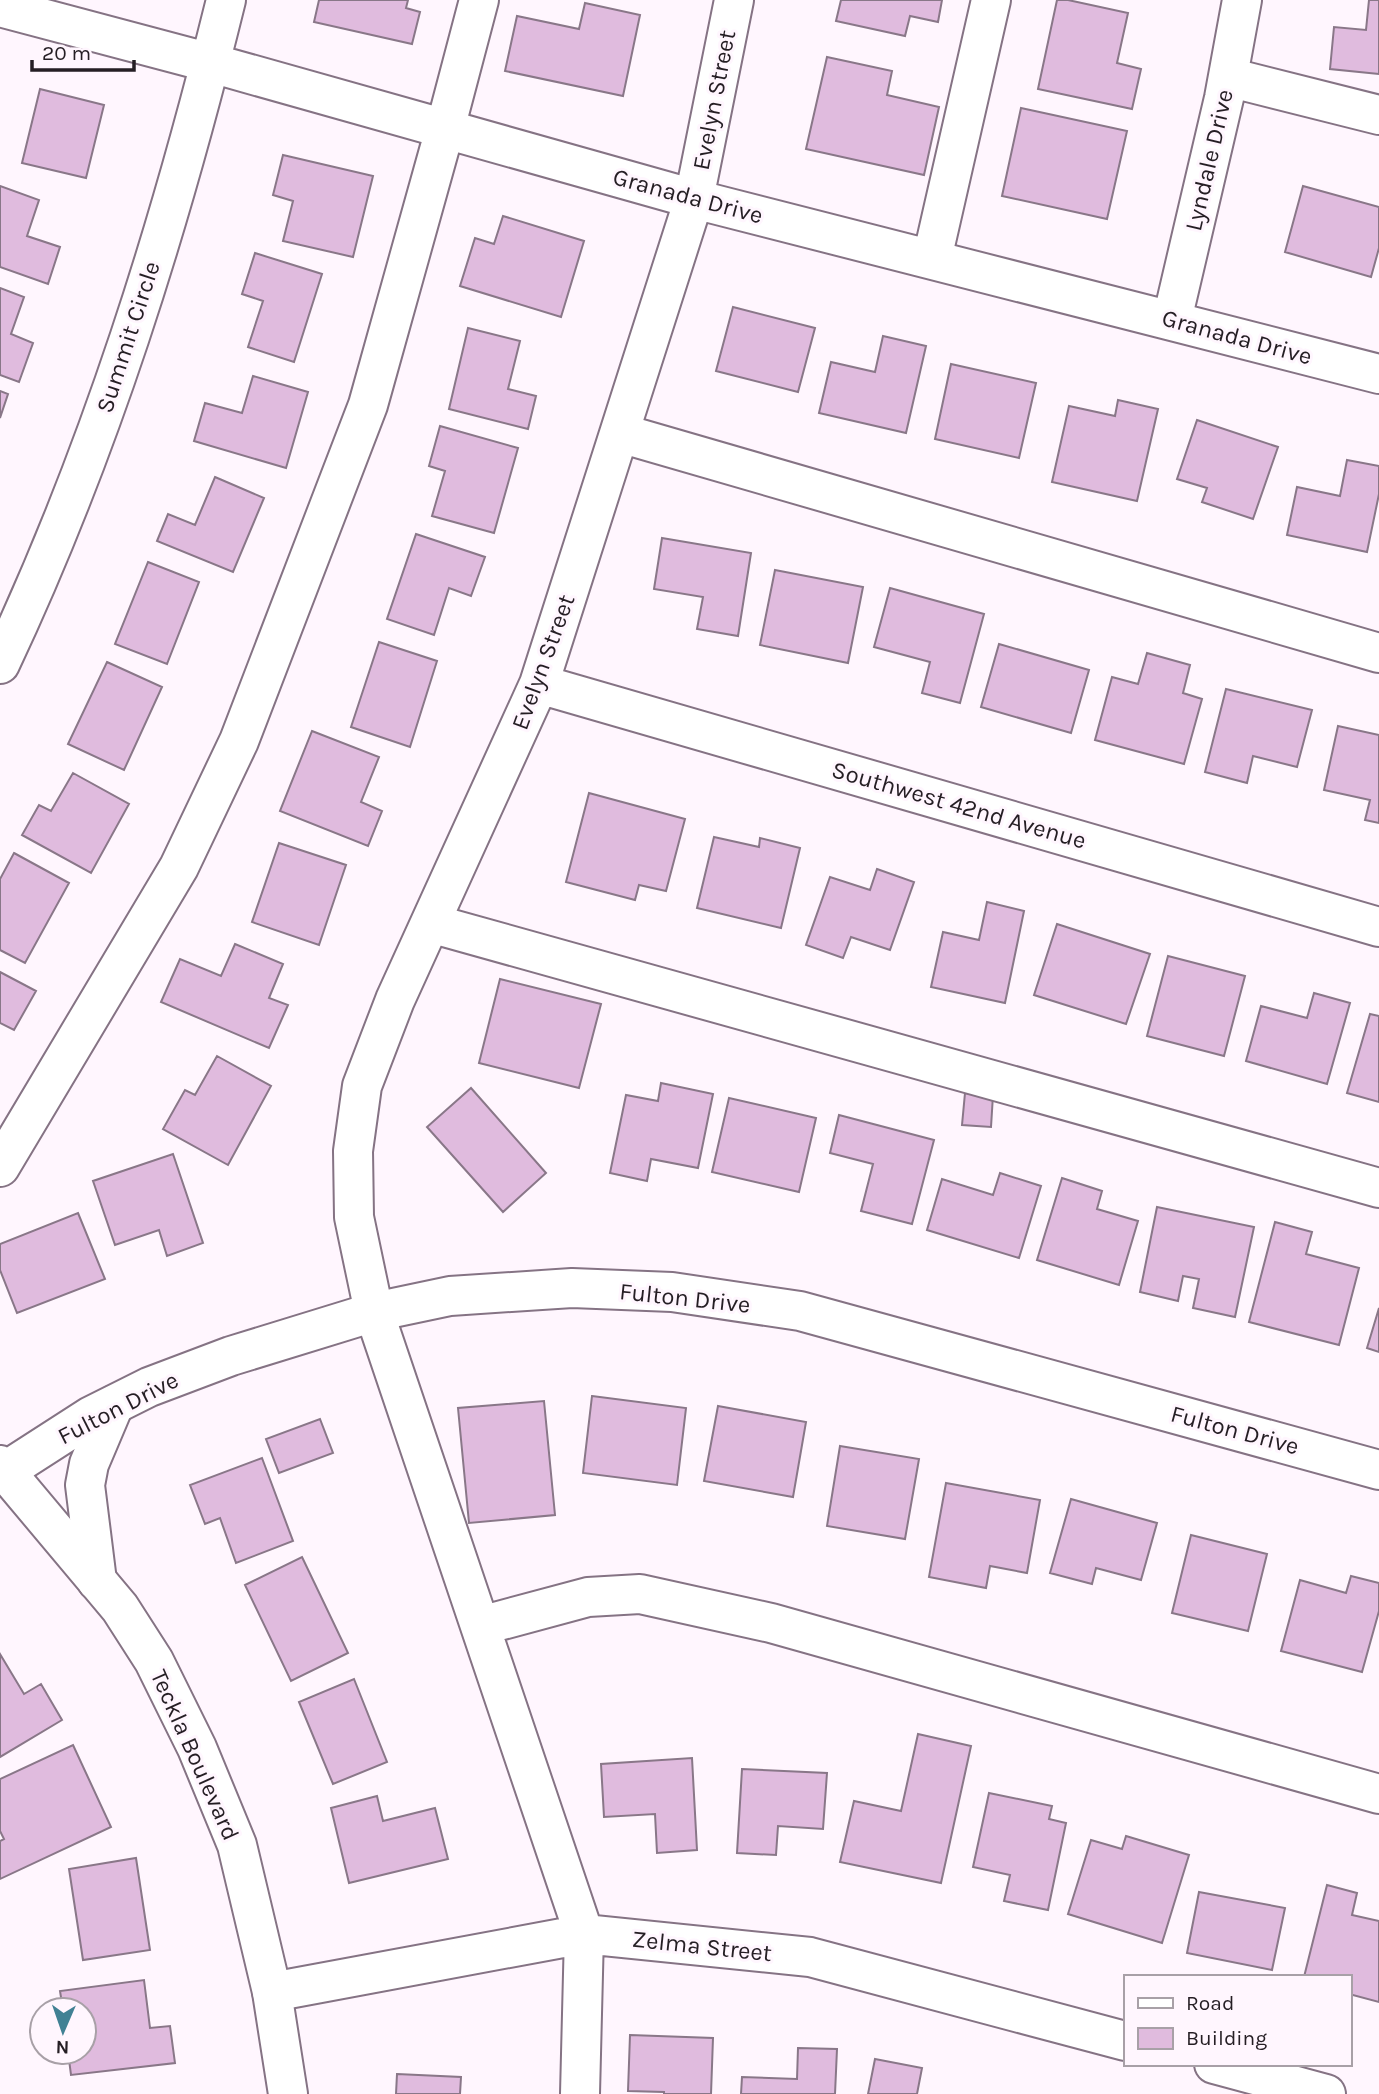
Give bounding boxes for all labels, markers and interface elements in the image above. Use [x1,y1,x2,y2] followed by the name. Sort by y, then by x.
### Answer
[32,28,133,72] scale bar
[687,28,741,172] street label: Evelyn Street
[42,41,91,65] text: 20 m
[1179,86,1239,234] street label: Lyndale Drive
[610,163,766,229] street label: Granada Drive
[90,258,166,416] street label: Summit Circle
[1159,304,1315,370] street label: Granada Drive
[506,591,580,733] street label: Evelyn Street
[829,755,1089,855] street label: Southwest 42nd Avenue
[618,1277,752,1319] street label: Fulton Drive
[53,1366,183,1450] street label: Fulton Drive
[1168,1399,1302,1461] street label: Fulton Drive
[145,1665,245,1845] street label: Teckla Boulevard
[631,1925,773,1967] street label: Zelma Street
[1124,1975,1351,2066] legend
[1186,1991,1234,2015] text: Road
[28,1996,98,2066] north arrow
[1186,2026,1267,2050] text: Building
[55,2036,70,2058] text: N

